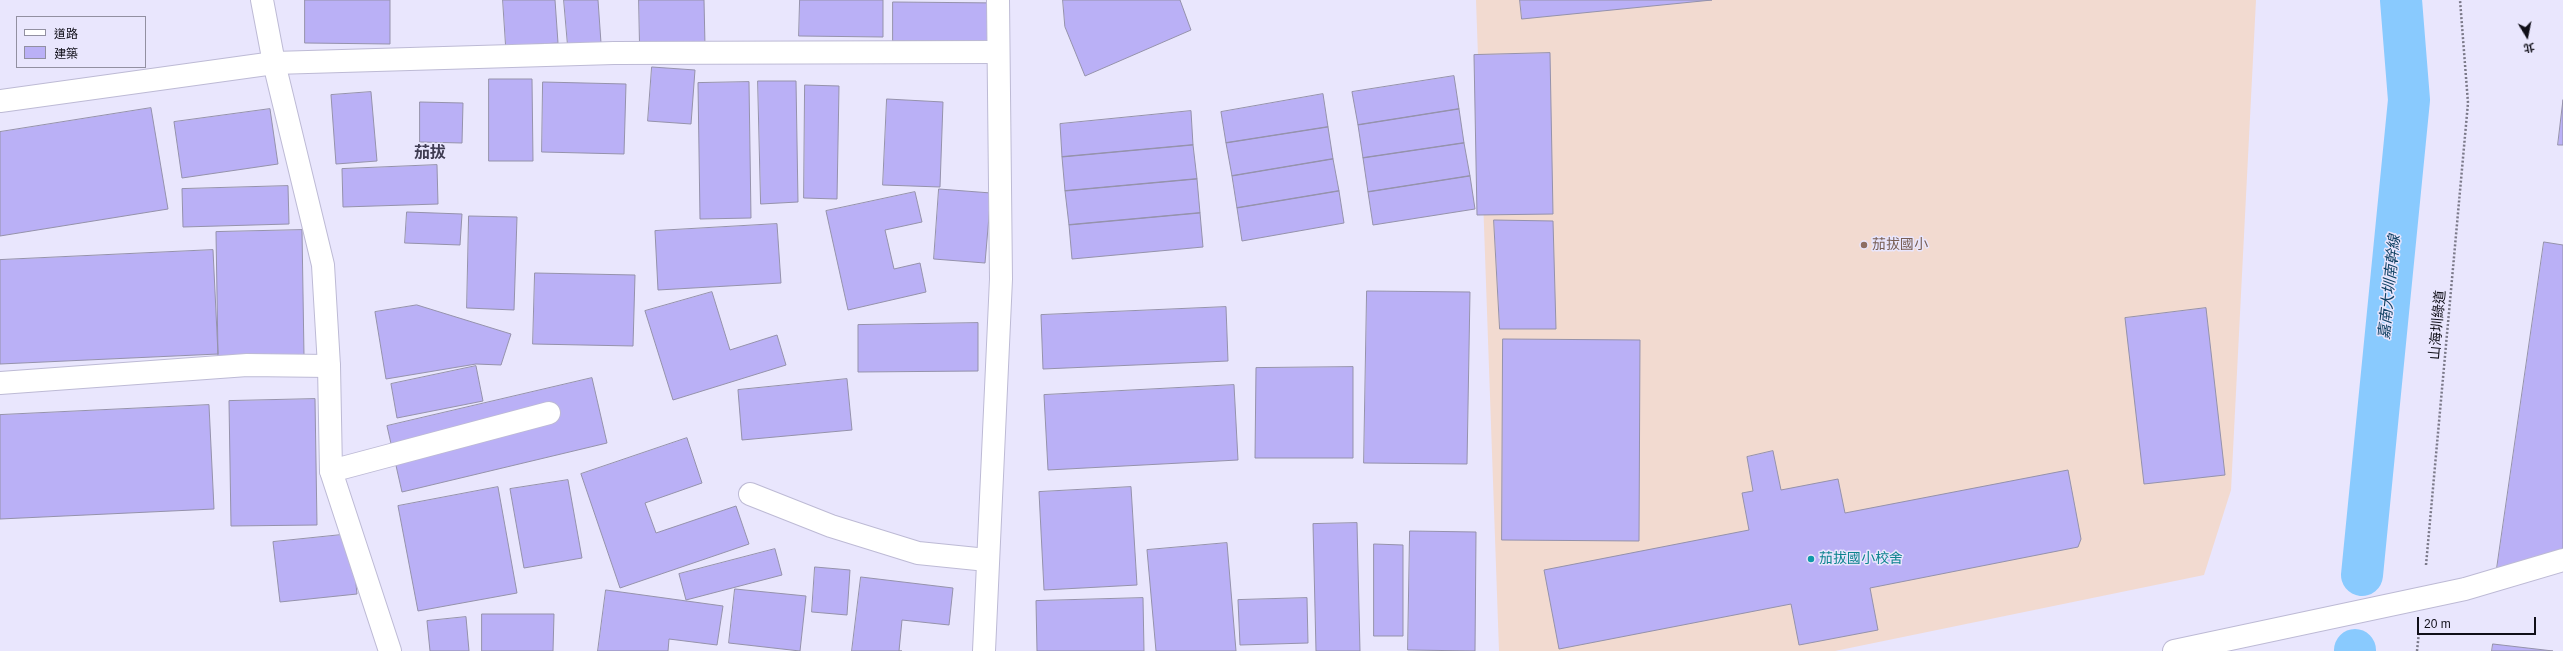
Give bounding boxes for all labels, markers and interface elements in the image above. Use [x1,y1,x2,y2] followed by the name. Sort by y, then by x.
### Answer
[16,16,146,68] legend
[2507,16,2547,56] north arrow
[54,27,78,41] text: 道路
[2523,41,2536,55] text: 北
[54,47,78,61] text: 建築
[414,144,446,164] district label: 茄拔
[2376,234,2404,340] water label: 嘉南大圳南幹線
[1872,237,1928,253] place label: 茄拔國小
[1859,240,1869,250] marker: 茄拔國小
[2427,289,2449,361] street label: 山海圳綠道
[1819,551,1903,567] place label: 茄拔國小校舍
[1806,554,1816,564] marker: 茄拔國小校舍
[2419,609,2538,635] scale bar
[2424,617,2451,631] text: 20 m

